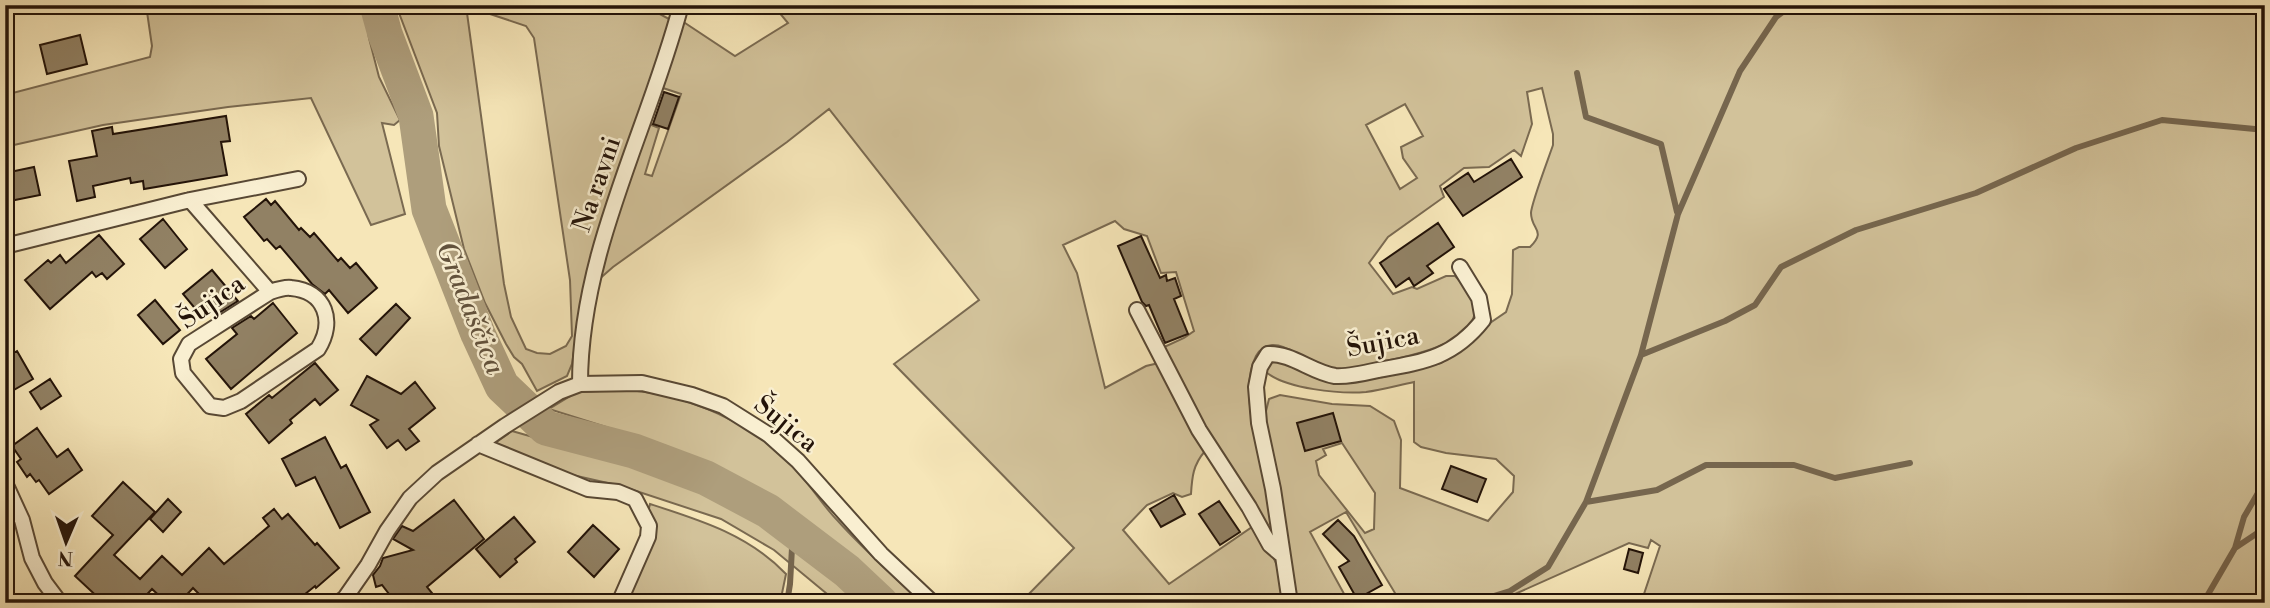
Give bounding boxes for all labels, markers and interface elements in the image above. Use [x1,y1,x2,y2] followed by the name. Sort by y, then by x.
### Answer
[566,132,628,236] street label: Na ravni
[428,237,513,380] water label: Gradaščica
[172,266,252,336] street label: Šujica
[1344,317,1423,365] street label: Šujica
[747,387,826,460] street label: Šujica
[32,506,102,576] north arrow
[58,546,73,570] text: N

